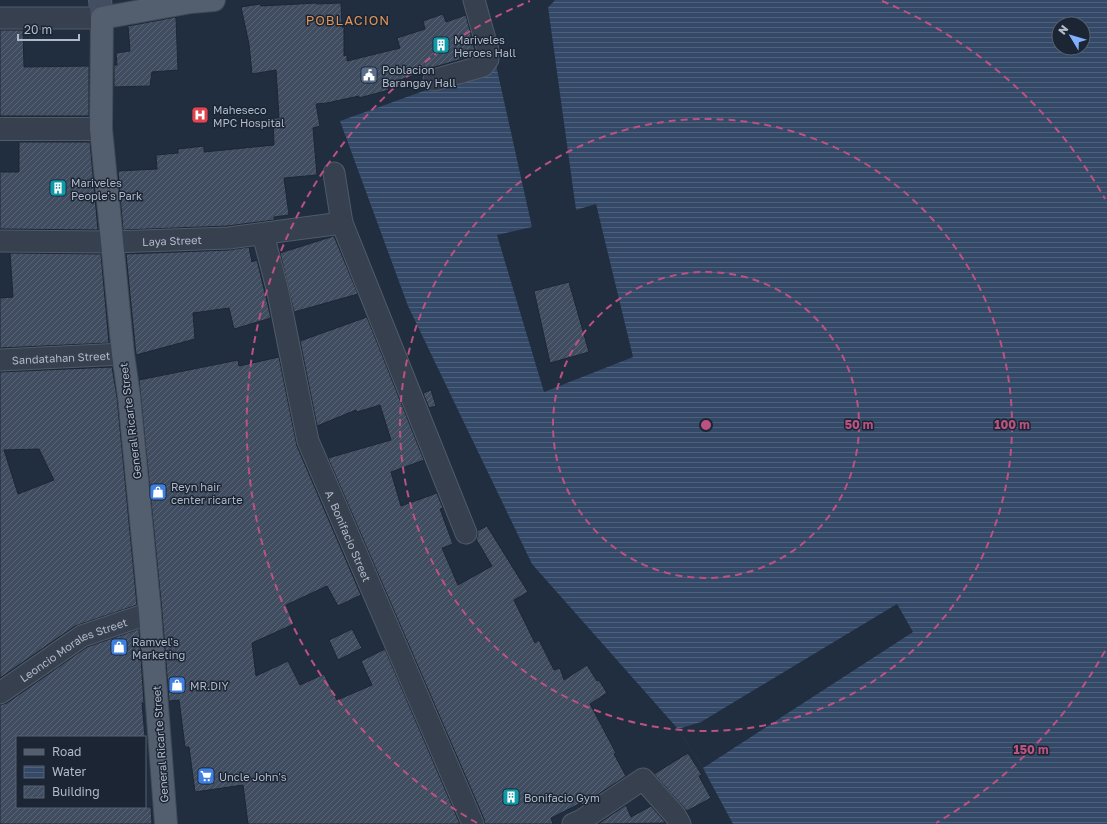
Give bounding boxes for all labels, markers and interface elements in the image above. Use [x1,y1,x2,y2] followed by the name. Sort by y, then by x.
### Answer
[306,12,390,28] district label: POBLACION
[18,16,79,42] scale bar
[1051,16,1091,56] north arrow
[24,22,52,37] text: 20 m
[1055,22,1070,37] text: N
[454,33,517,59] place label: Mariveles Heroes Hall
[431,35,451,55] building icon: Mariveles Heroes Hall
[382,63,457,89] place label: Poblacion Barangay Hall
[359,65,379,85] public building icon: Poblacion Barangay Hall
[213,103,285,129] place label: Maheseco MPC Hospital
[190,105,210,125] hospital icon: Maheseco MPC Hospital
[71,176,142,202] place label: Mariveles People's Park
[48,178,68,198] building icon: Mariveles People's Park
[142,232,202,247] street label: Laya Street
[11,348,111,366] street label: Sandatahan Street
[116,362,144,480] street label: General Ricarte Street
[845,417,873,432] text: 50 m
[994,417,1030,432] text: 100 m
[699,418,713,432] centre of rings
[171,480,243,506] place label: Reyn hair center ricarte
[148,482,168,502] shop icon: Reyn hair center ricarte
[323,488,374,583] street label: A. Bonifacio Street
[17,615,129,684] street label: Leoncio Morales Street
[132,635,185,661] place label: Ramvel's Marketing
[109,637,129,657] shop icon: Ramvel's Marketing
[167,675,187,695] shop icon: MR.DIY
[190,679,228,692] place label: MR.DIY
[149,685,171,803] street label: General Ricarte Street
[16,736,146,808] legend
[1014,742,1048,757] text: 150 m
[52,744,81,759] text: Road
[52,764,86,779] text: Water
[196,766,216,786] supermarket icon: Uncle John's
[219,770,287,783] place label: Uncle John's
[52,784,100,799] text: Building
[501,787,521,807] building icon: Bonifacio Gym
[524,791,600,804] place label: Bonifacio Gym

